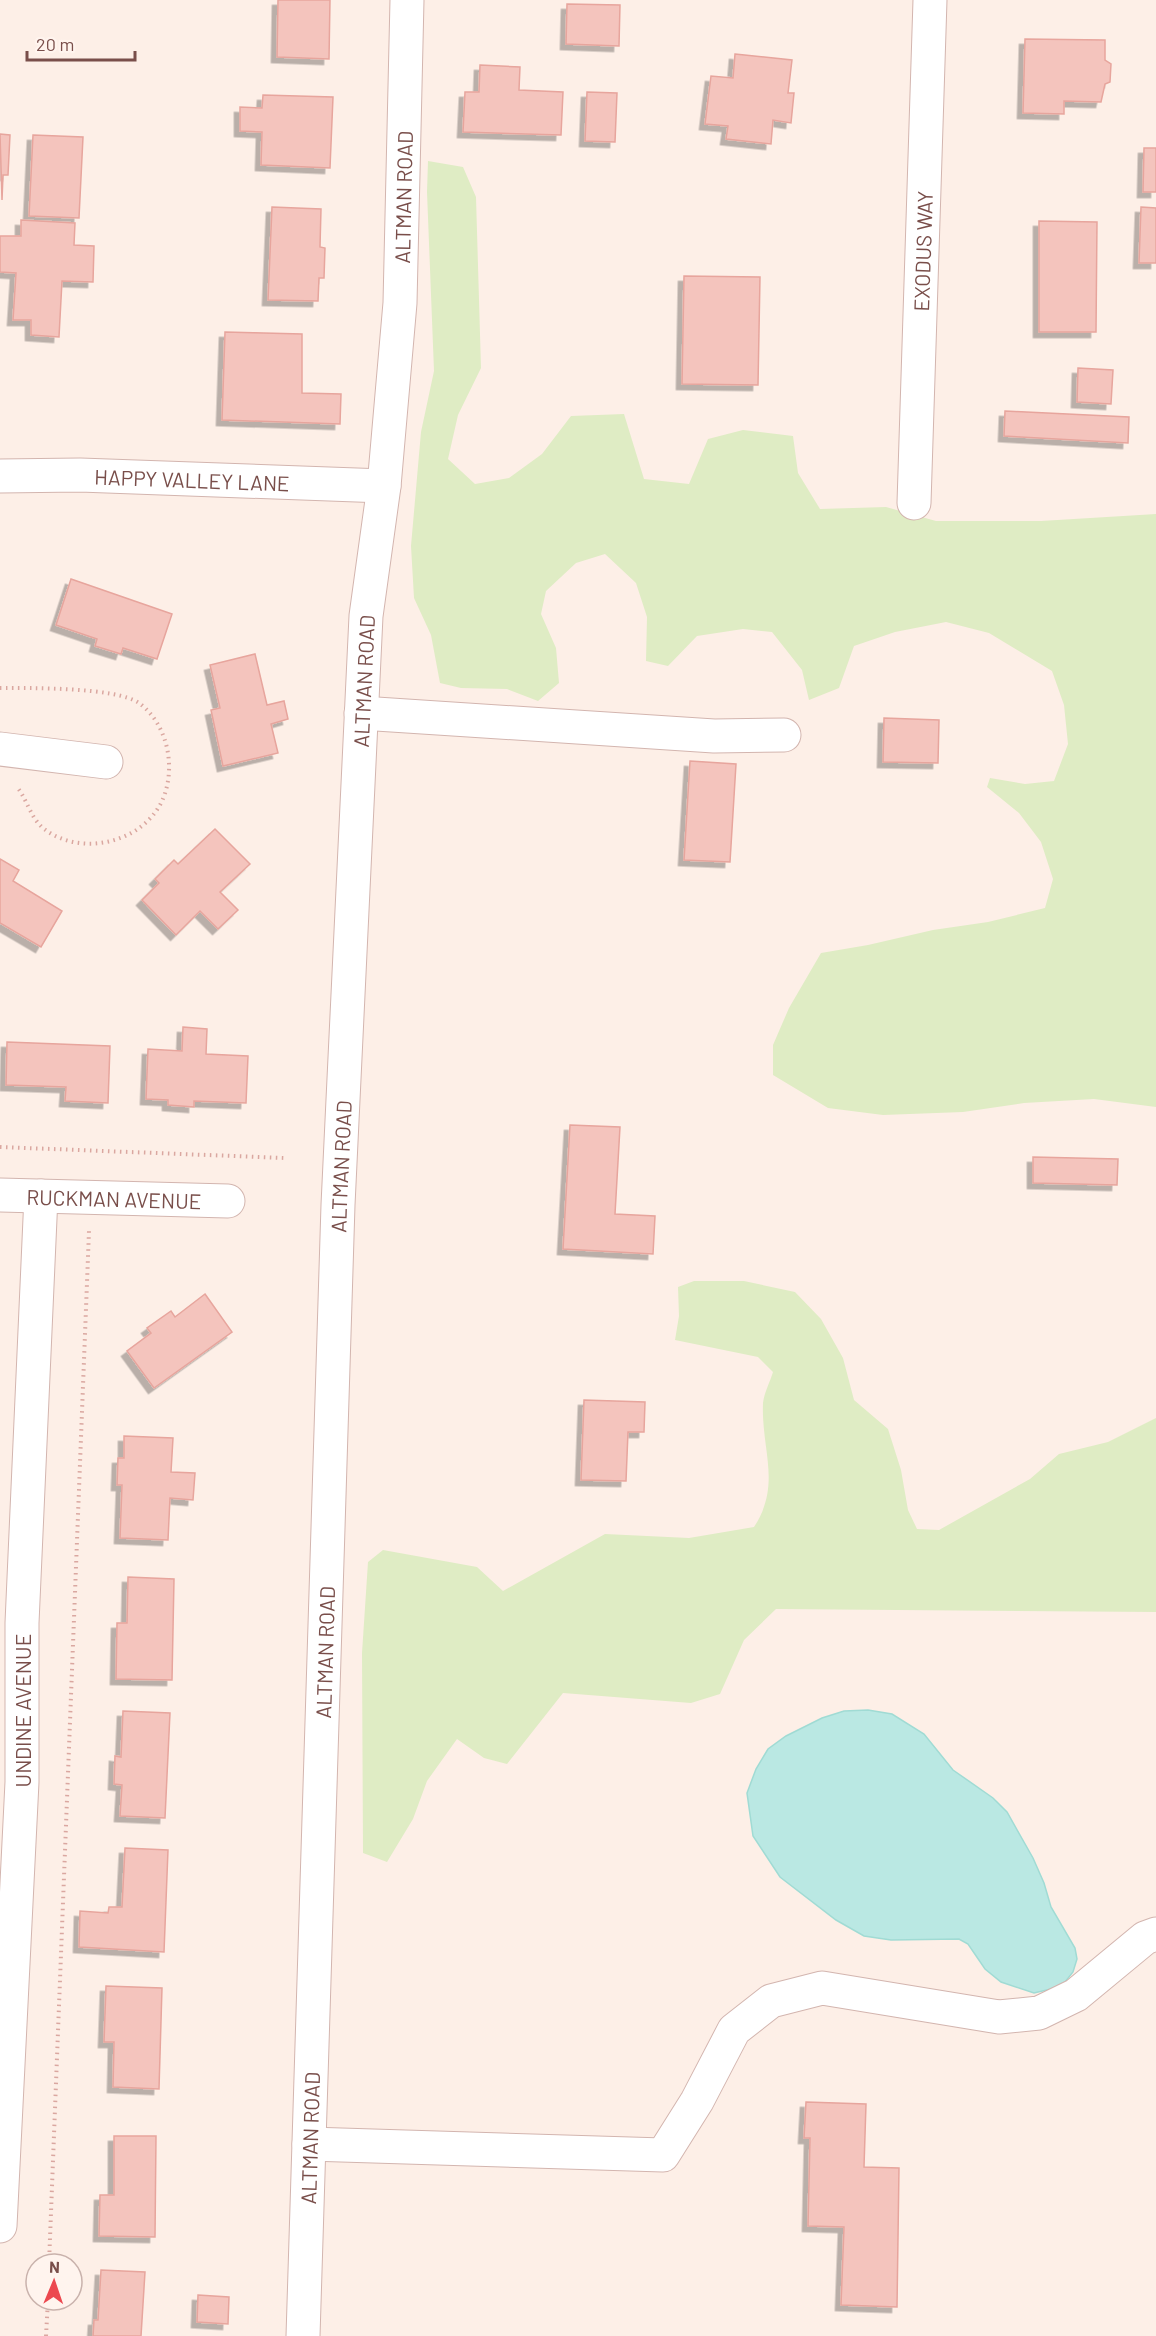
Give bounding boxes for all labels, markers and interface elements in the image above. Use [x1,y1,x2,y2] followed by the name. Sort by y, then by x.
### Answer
[27,24,135,62] scale bar
[36,33,74,55] text: 20 m
[388,131,416,264] street label: ALTMAN ROAD
[908,190,936,312] street label: EXODUS WAY
[94,463,290,495] street label: HAPPY VALLEY LANE
[347,614,379,748] street label: ALTMAN ROAD
[325,1100,355,1233] street label: ALTMAN ROAD
[26,1183,202,1213] street label: RUCKMAN AVENUE
[310,1586,339,1719] street label: ALTMAN ROAD
[10,1634,35,1787] street label: UNDINE AVENUE
[295,2071,324,2205] street label: ALTMAN ROAD
[24,2252,84,2312] north arrow
[49,2257,60,2276] text: N

